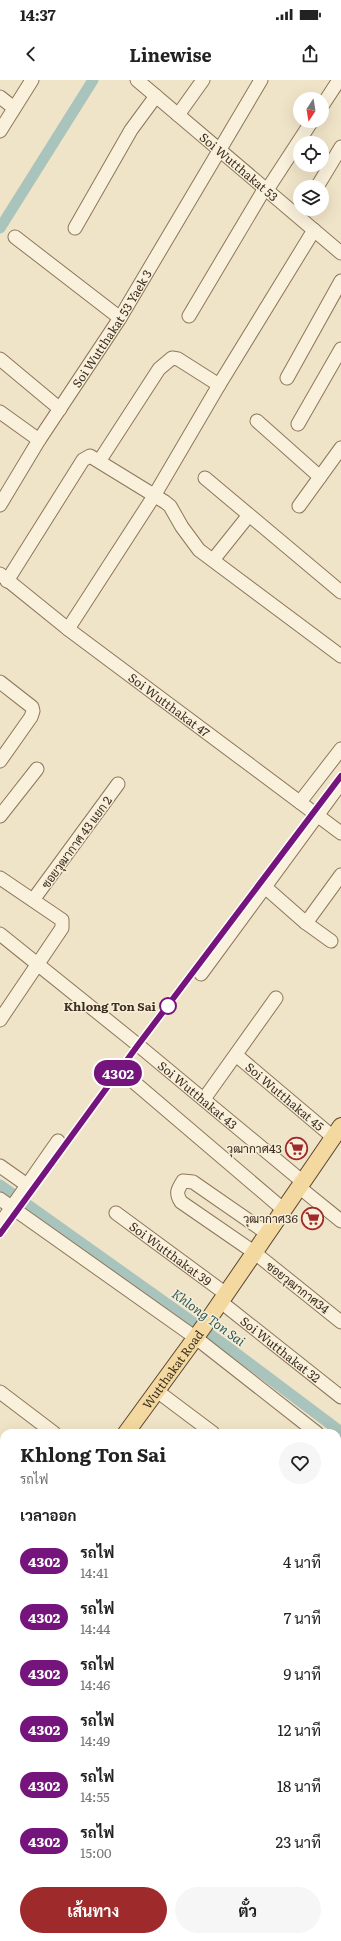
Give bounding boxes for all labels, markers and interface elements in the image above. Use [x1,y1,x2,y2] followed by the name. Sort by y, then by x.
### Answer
[20,3,56,26] text: 14:37
[129,41,212,68] text: Linewise
[20,43,42,65] icon: back
[299,43,321,65] icon: share
[293,92,329,128] north arrow
[293,92,329,216] map controls
[196,128,282,205] street label: Soi Wutthakat 53
[293,136,329,172] button: locate
[293,180,329,216] button: layers
[67,266,156,391] street label: Soi Wutthakat 53 Yaek 3
[125,668,214,741] street label: Soi Wutthakat 47
[36,792,117,893] street label: ซอยวุฒากาศ 43 แยก 2
[64,997,157,1015] place label: Khlong Ton Sai
[159,997,177,1015] marker: Khlong Ton Sai
[154,1056,242,1133] street label: Soi Wutthakat 43
[242,1058,328,1135] street label: Soi Wutthakat 45
[90,1060,146,1086] line badge: 4302
[102,1063,134,1083] text: 4302
[284,1135,310,1161] supermarket icon: วุฒากาศ43
[227,1139,282,1158] place label: วุฒากาศ43
[300,1205,326,1231] supermarket icon: วุฒากาศ36
[243,1209,299,1228] place label: วุฒากาศ36
[126,1217,216,1290] street label: Soi Wutthakat 39
[262,1256,334,1319] street label: ซอยวุฒากาศ34
[168,1284,250,1350] water label: Khlong Ton Sai
[237,1312,324,1387] street label: Soi Wutthakat 32
[138,1325,208,1412] street label: Wutthakat Road
[20,1440,166,1468] text: Khlong Ton Sai
[279,1442,321,1484] button: heart
[20,1469,48,1488] text: รถไฟ
[20,1503,77,1526] text: เวลาออก
[80,1540,114,1563] text: รถไฟ
[283,1550,321,1573] text: 4 นาที
[28,1551,60,1571] text: 4302
[80,1563,109,1582] text: 14:41
[80,1596,114,1619] text: รถไฟ
[284,1606,321,1629] text: 7 นาที
[28,1607,60,1627] text: 4302
[80,1619,111,1638] text: 14:44
[80,1652,114,1675] text: รถไฟ
[283,1662,321,1685] text: 9 นาที
[28,1663,60,1683] text: 4302
[80,1675,110,1694] text: 14:46
[80,1708,114,1731] text: รถไฟ
[278,1718,321,1741] text: 12 นาที
[28,1719,60,1739] text: 4302
[80,1731,110,1750] text: 14:49
[80,1764,114,1787] text: รถไฟ
[277,1774,321,1797] text: 18 นาที
[28,1775,60,1795] text: 4302
[80,1787,110,1806] text: 14:55
[80,1820,114,1843] text: รถไฟ
[276,1830,321,1853] text: 23 นาที
[28,1831,60,1851] text: 4302
[80,1843,111,1862] text: 15:00
[20,1887,167,1933] button: เส้นทาง
[175,1887,321,1933] button: ตั๋ว

